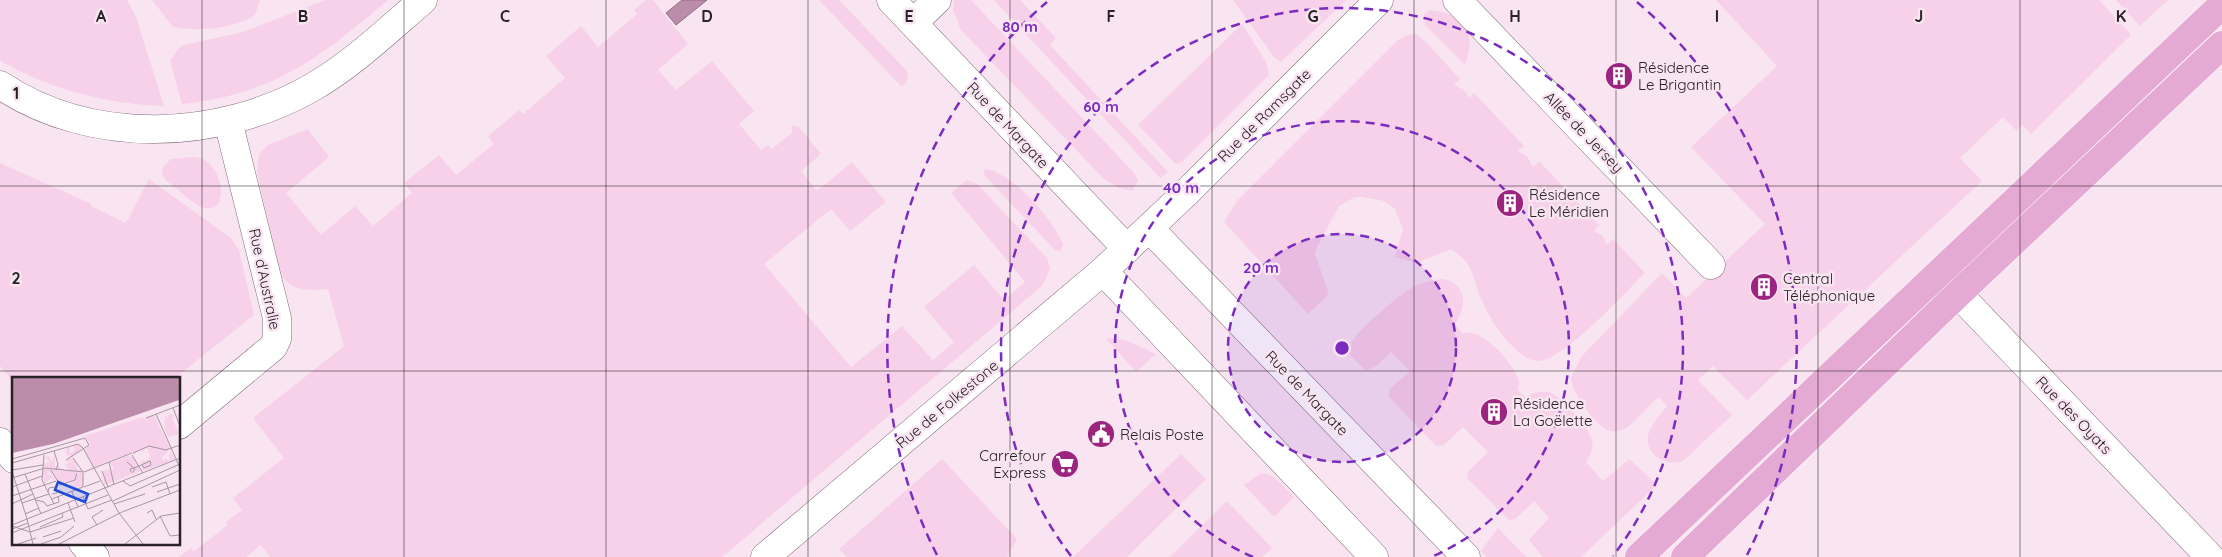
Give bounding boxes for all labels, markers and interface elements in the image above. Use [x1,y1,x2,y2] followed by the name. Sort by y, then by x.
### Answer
[96,6,107,26] text: A
[298,6,308,26] text: B
[500,6,510,26] text: C
[701,6,713,26] text: D
[904,6,914,26] text: E
[1107,6,1116,26] text: F
[1307,6,1319,26] text: G
[1509,6,1521,26] text: H
[1715,6,1719,26] text: I
[1915,6,1923,26] text: J
[2116,6,2126,26] text: K
[1002,17,1038,36] text: 80 m
[1638,58,1721,94] place label: Résidence Le Brigantin
[1604,61,1634,91] building icon: Résidence Le Brigantin
[1213,64,1315,166] street label: Rue de Ramsgate
[963,78,1053,172] street label: Rue de Margate
[13,83,19,103] text: 1
[1540,87,1628,177] street label: Allée de Jersey
[1083,97,1119,116] text: 60 m
[1163,178,1199,197] text: 40 m
[1529,185,1609,221] place label: Résidence Le Méridien
[1495,188,1525,218] building icon: Résidence Le Méridien
[245,227,285,331] street label: Rue d'Australie
[1243,258,1279,277] text: 20 m
[11,268,21,288] text: 2
[1783,269,1875,305] place label: Central Téléphonique
[1749,272,1779,302] building icon: Central Téléphonique
[1333,339,1351,357] centre of rings
[1261,346,1353,440] street label: Rue de Margate
[892,356,1002,452] street label: Rue de Folkestone
[2032,372,2116,458] street label: Rue des Oyats
[12,377,180,544] inset map
[1513,394,1592,430] place label: Résidence La Goëlette
[1479,397,1509,427] building icon: Résidence La Goëlette
[1086,419,1116,449] public building icon: Relais Poste
[1120,425,1204,444] place label: Relais Poste
[979,446,1046,482] place label: Carrefour Express
[1050,449,1080,479] supermarket icon: Carrefour Express

